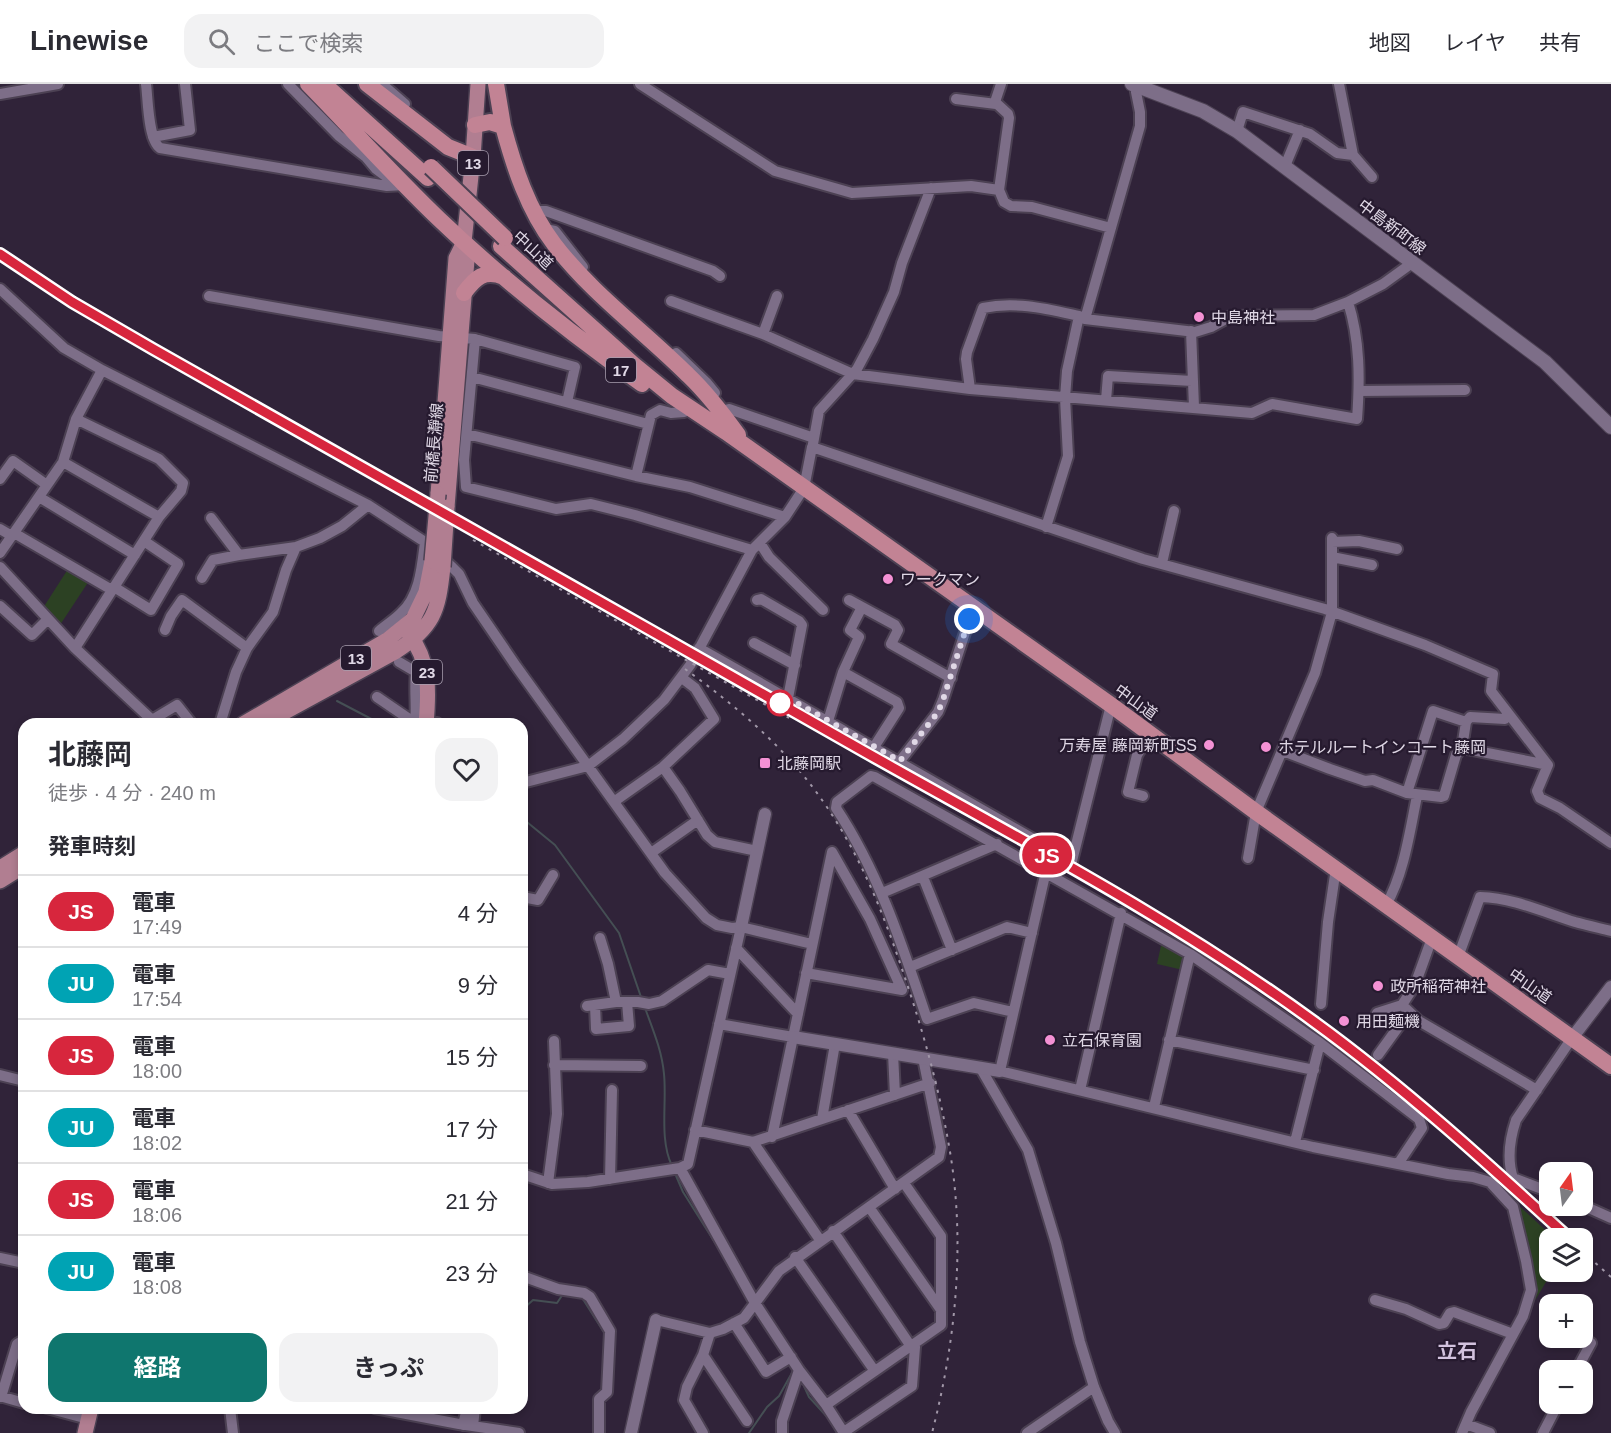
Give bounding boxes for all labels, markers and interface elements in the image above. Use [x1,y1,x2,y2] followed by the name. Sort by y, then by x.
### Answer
[184,14,604,68] search box
[30,25,148,56] text: Linewise
[205,25,238,58] icon: search
[253,31,363,56] text: ここで検索
[1369,31,1411,54] text: 地図
[1444,31,1506,54] text: レイヤ
[1539,31,1581,54] text: 共有
[458,151,488,175] road number: 13
[1355,196,1429,258] street label: 中島新町線
[510,227,556,273] street label: 中山道
[1211,309,1275,326] place label: 中島神社
[1192,310,1206,324] marker: 中島神社
[606,358,636,382] road number: 17
[422,402,446,484] street label: 前橋長瀞線
[900,571,980,588] place label: ワークマン
[881,572,895,586] marker: ワークマン
[954,604,984,634] your location
[341,646,371,670] road number: 13
[412,660,442,684] road number: 23
[1112,681,1160,723] street label: 中山道
[767,690,793,716] unlabelled marker
[1059,737,1197,754] place label: 万寿屋 藤岡新町SS
[435,738,498,801] button: heart
[1202,738,1216,752] marker: 万寿屋 藤岡新町SS
[48,739,132,770] text: 北藤岡
[1278,739,1486,756] place label: ホテルルートインコート藤岡
[1259,740,1273,754] marker: ホテルルートインコート藤岡
[777,755,841,772] place label: 北藤岡駅
[758,756,772,770] marker: 北藤岡駅
[48,782,216,804] text: 徒歩 · 4 分 · 240 m
[48,834,136,859] text: 発車時刻
[1020,836,1074,874] line badge: JS
[1034,844,1060,867] text: JS
[132,890,176,915] text: 電車
[68,900,94,923] text: JS
[458,901,498,926] text: 4 分
[132,916,182,938] text: 17:49
[132,962,176,987] text: 電車
[1505,965,1555,1007] street label: 中山道
[68,972,94,995] text: JU
[458,973,498,998] text: 9 分
[1390,978,1486,995] place label: 政所稲荷神社
[1371,979,1385,993] marker: 政所稲荷神社
[132,988,182,1010] text: 17:54
[1356,1013,1420,1030] place label: 用田麺機
[1337,1014,1351,1028] marker: 用田麺機
[1062,1032,1142,1049] place label: 立石保育園
[1043,1033,1057,1047] marker: 立石保育園
[132,1034,176,1059] text: 電車
[68,1044,94,1067] text: JS
[445,1045,498,1070] text: 15 分
[132,1060,182,1082] text: 18:00
[132,1106,176,1131] text: 電車
[68,1116,94,1139] text: JU
[445,1117,498,1142] text: 17 分
[132,1132,182,1154] text: 18:02
[1539,1162,1593,1216] north arrow
[1539,1162,1593,1414] map controls
[132,1178,176,1203] text: 電車
[68,1188,94,1211] text: JS
[445,1189,498,1214] text: 21 分
[132,1204,182,1226] text: 18:06
[1539,1228,1593,1282] button: layers
[132,1250,176,1275] text: 電車
[68,1260,94,1283] text: JU
[445,1261,498,1286] text: 23 分
[132,1276,182,1298] text: 18:08
[1539,1294,1593,1348] button: +
[48,1333,267,1402] button: 経路
[279,1333,498,1402] button: きっぷ
[1437,1340,1477,1362] district label: 立石
[1539,1360,1593,1414] button: −

